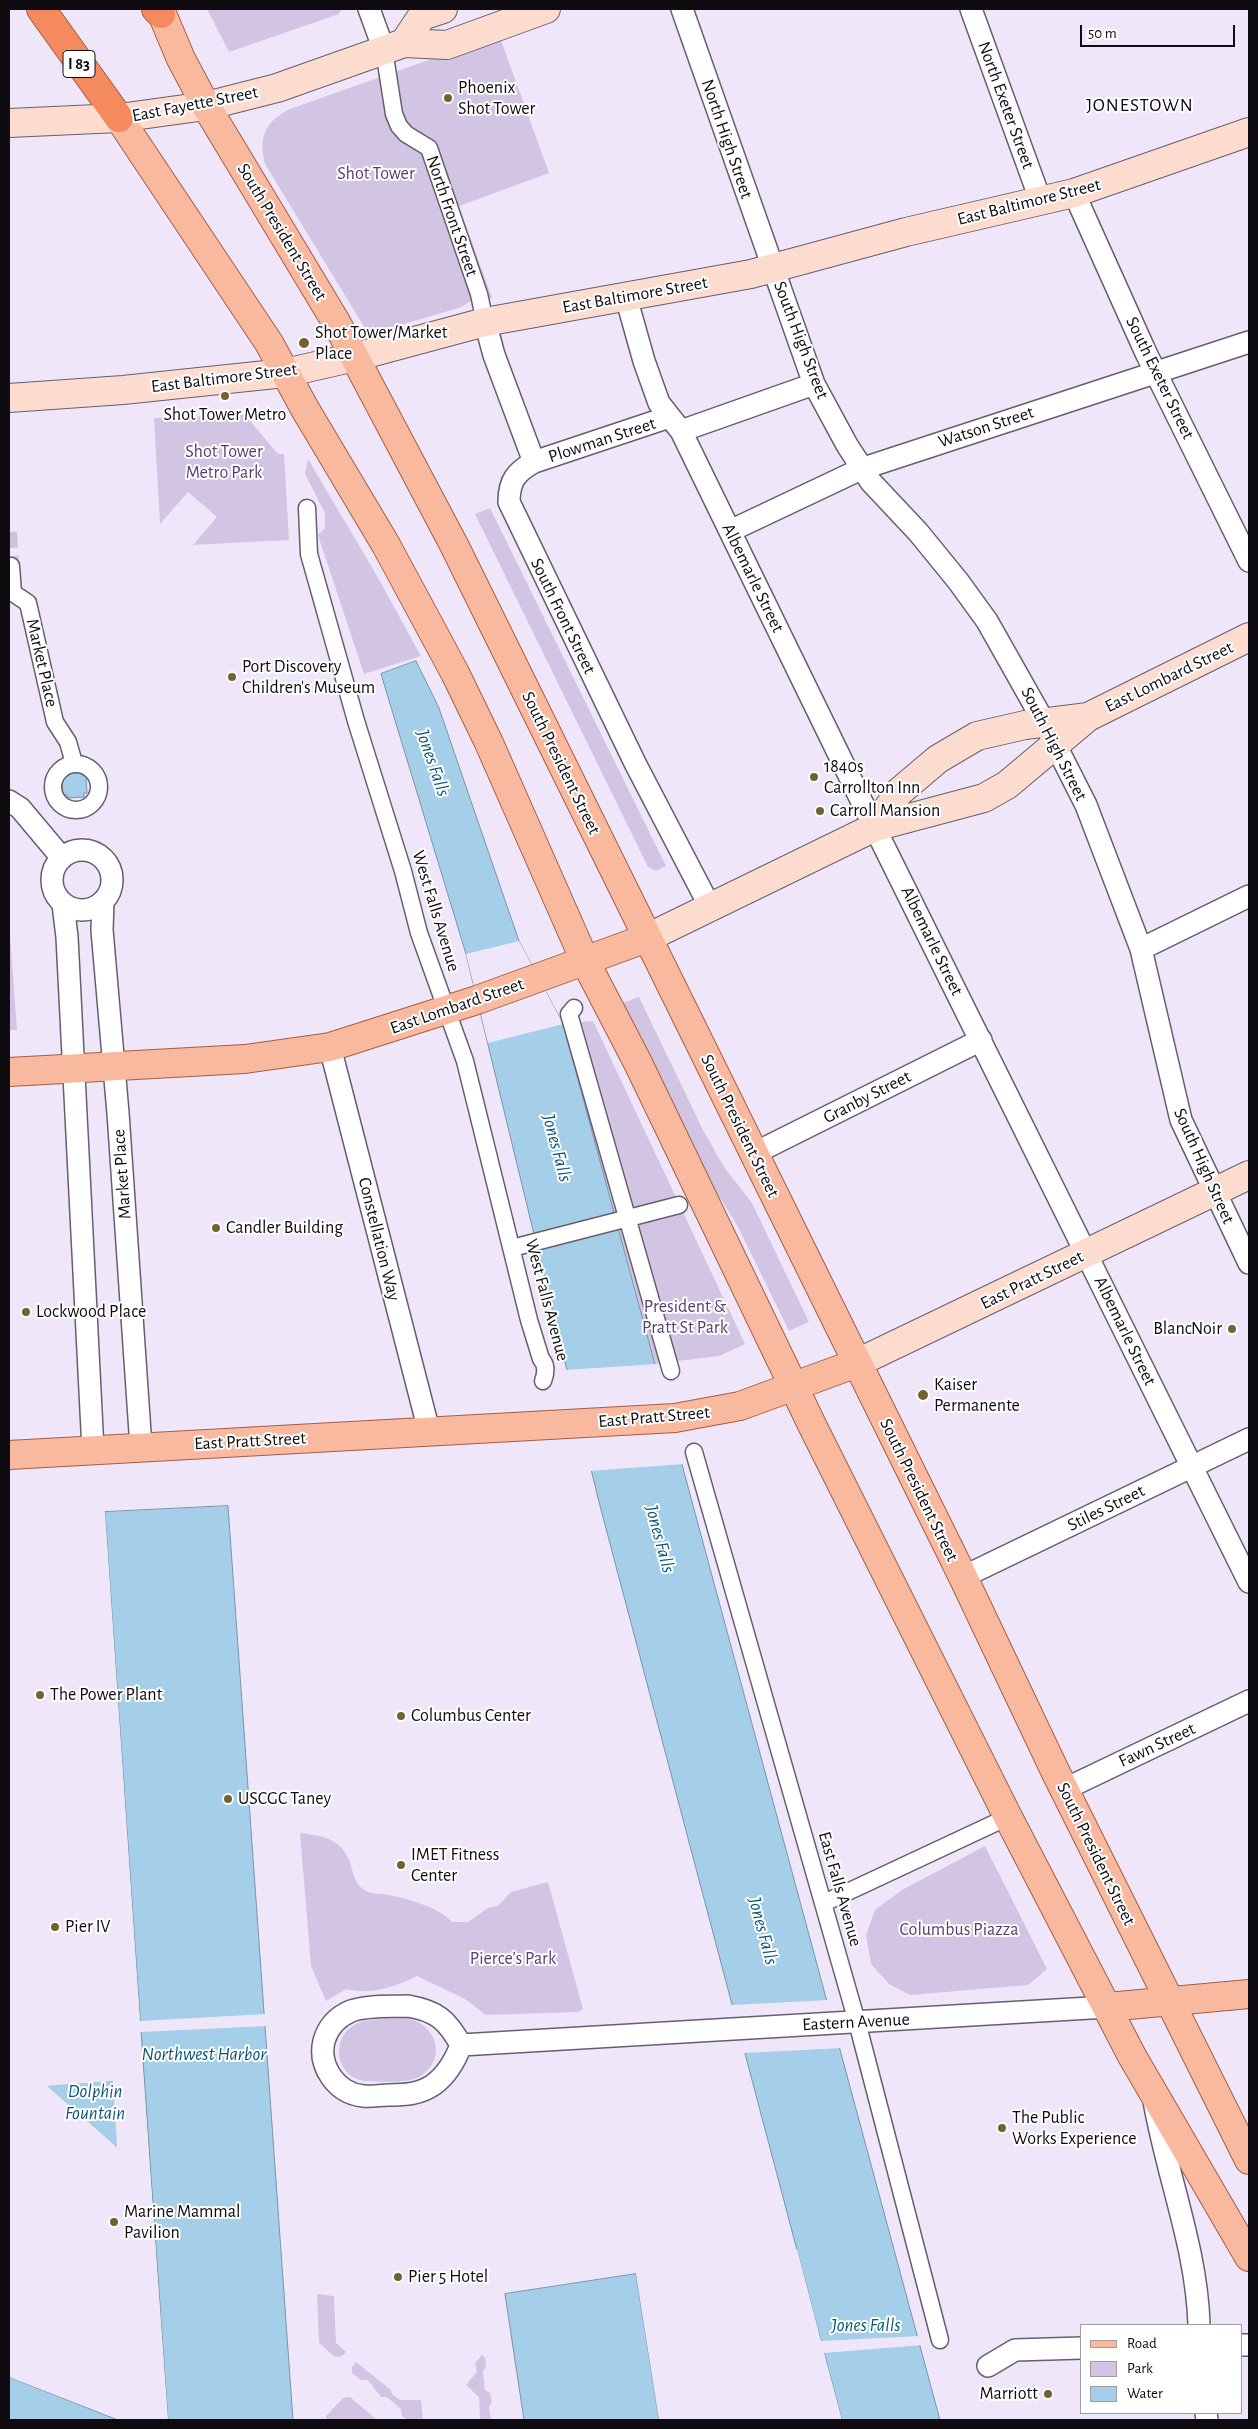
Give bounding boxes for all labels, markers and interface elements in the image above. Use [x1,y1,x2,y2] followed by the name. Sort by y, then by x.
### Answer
[1083,15,1238,47] scale bar
[1088,26,1117,41] text: 50 m
[973,38,1039,172] street label: North Exeter Street
[63,51,95,78] road number: I 83
[458,77,535,120] place label: Phoenix Shot Tower
[697,77,757,201] street label: North High Street
[130,81,260,127] street label: East Fayette Street
[442,92,454,104] marker: Phoenix Shot Tower
[1085,94,1195,116] district label: JONESTOWN
[421,153,483,279] street label: North Front Street
[232,159,332,305] street label: South President Street
[337,163,415,185] park label: Shot Tower
[955,174,1103,230] street label: East Baltimore Street
[561,272,709,318] street label: East Baltimore Street
[769,278,833,402] street label: South High Street
[1121,313,1199,443] street label: South Exeter Street
[315,322,448,364] place label: Shot Tower/Market Place
[297,336,311,350] marker: Shot Tower/Market Place
[150,358,298,398] street label: East Baltimore Street
[219,390,231,402] marker: Shot Tower Metro
[936,401,1036,453] street label: Watson Street
[164,404,286,426] place label: Shot Tower Metro
[546,412,658,468] street label: Plowman Street
[185,441,263,484] park label: Shot Tower Metro Park
[717,520,789,636] street label: Albemarle Street
[526,555,600,677] street label: South Front Street
[21,617,63,709] street label: Market Place
[1101,637,1237,717] street label: East Lombard Street
[242,656,375,699] place label: Port Discovery Children's Museum
[226,671,238,683] marker: Port Discovery Children's Museum
[1016,684,1092,804] street label: South High Street
[517,688,605,838] street label: South President Street
[411,727,455,799] water label: Jones Falls
[824,756,920,799] place label: 1840s Carrollton Inn
[808,771,820,783] marker: 1840s Carrollton Inn
[830,800,940,822] place label: Carroll Mansion
[814,805,826,817] marker: Carroll Mansion
[407,848,465,974] street label: West Falls Avenue
[896,883,968,999] street label: Albemarle Street
[387,973,527,1039] street label: East Lombard Street
[696,1051,784,1201] street label: South President Street
[820,1066,914,1128] street label: Granby Street
[1169,1105,1239,1227] street label: South High Street
[537,1112,577,1184] water label: Jones Falls
[108,1128,136,1220] street label: Market Place
[353,1175,405,1303] street label: Constellation Way
[226,1217,343,1239] place label: Candler Building
[210,1222,222,1234] marker: Candler Building
[520,1237,574,1363] street label: West Falls Avenue
[977,1246,1087,1314] street label: East Pratt Street
[1089,1273,1161,1389] street label: Albemarle Street
[642,1296,728,1338] park label: President & Pratt St Park
[36,1301,146,1323] place label: Lockwood Place
[20,1306,32,1318] marker: Lockwood Place
[1153,1318,1222,1340] place label: BlancNoir
[1226,1323,1238,1335] marker: BlancNoir
[934,1374,1020,1416] place label: Kaiser Permanente
[916,1388,930,1402] marker: Kaiser Permanente
[597,1401,711,1433] street label: East Pratt Street
[875,1415,963,1565] street label: South President Street
[194,1427,306,1455] street label: East Pratt Street
[1064,1480,1148,1536] street label: Stiles Street
[640,1503,680,1575] water label: Jones Falls
[50,1684,162,1706] place label: The Power Plant
[34,1689,46,1701] marker: The Power Plant
[411,1705,531,1727] place label: Columbus Center
[395,1710,407,1722] marker: Columbus Center
[1115,1718,1199,1772] street label: Fawn Street
[1052,1779,1140,1929] street label: South President Street
[238,1788,331,1810] place label: USCGC Taney
[222,1793,234,1805] marker: USCGC Taney
[813,1829,867,1949] street label: East Falls Avenue
[411,1844,499,1886] place label: IMET Fitness Center
[395,1859,407,1871] marker: IMET Fitness Center
[743,1895,783,1967] water label: Jones Falls
[65,1916,110,1938] place label: Pier IV
[900,1919,1018,1941] park label: Columbus Piazza
[49,1921,61,1933] marker: Pier IV
[470,1948,556,1970] park label: Pierce’s Park
[802,2008,910,2036] street label: Eastern Avenue
[142,2043,266,2065] water label: Northwest Harbor
[65,2080,125,2124] water label: Dolphin Fountain
[1012,2107,1137,2150] place label: The Public Works Experience
[996,2122,1008,2134] marker: The Public Works Experience
[124,2201,240,2244] place label: Marine Mammal Pavilion
[108,2216,120,2228] marker: Marine Mammal Pavilion
[408,2266,488,2288] place label: Pier 5 Hotel
[392,2271,404,2283] marker: Pier 5 Hotel
[832,2314,900,2336] water label: Jones Falls
[1080,2324,1243,2414] legend
[1127,2336,1157,2351] text: Road
[1127,2361,1153,2376] text: Park
[980,2383,1038,2405] place label: Marriott
[1127,2386,1163,2401] text: Water
[1042,2388,1054,2400] marker: Marriott

